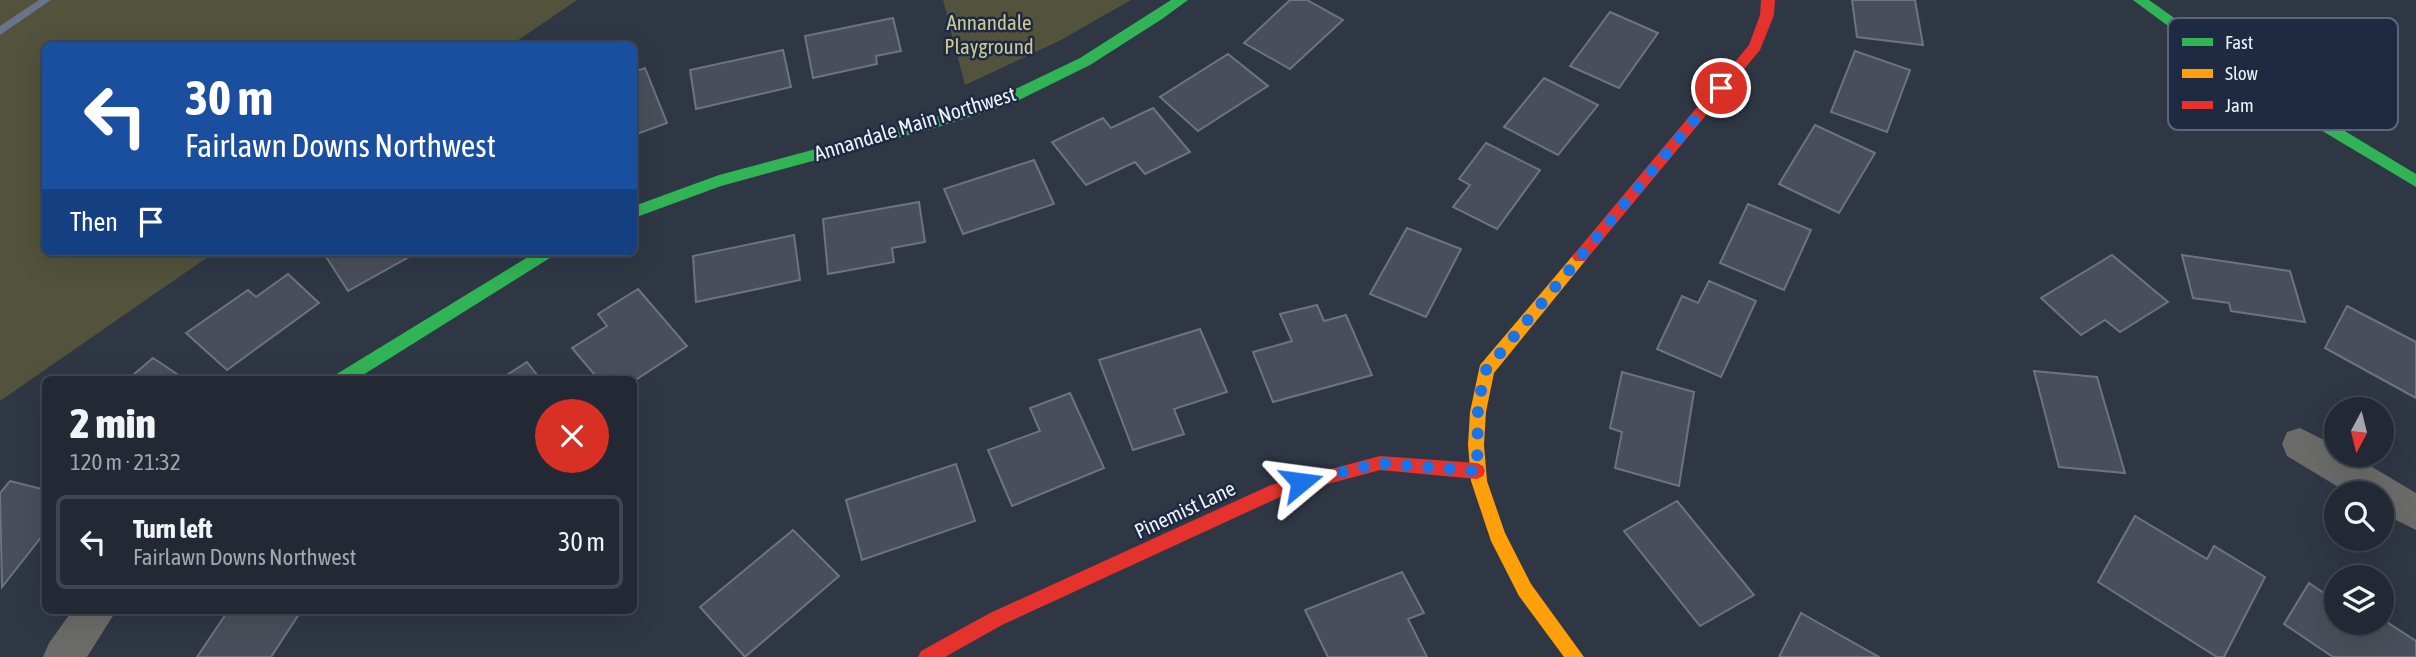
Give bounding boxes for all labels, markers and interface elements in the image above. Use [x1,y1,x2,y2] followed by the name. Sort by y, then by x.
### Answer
[944,10,1034,58] park label: Annandale Playground
[2168,18,2398,130] legend
[2225,31,2253,53] text: Fast
[1691,58,1751,118] pin
[2225,62,2259,84] text: Slow
[185,69,273,125] text: 30 m
[1702,69,1740,107] icon: arrive
[70,70,161,161] icon: left
[811,81,1018,165] street label: Annandale Main Northwest
[2225,94,2254,116] text: Jam
[185,127,496,164] text: Fairlawn Downs Northwest
[132,203,170,241] icon: arrive
[70,207,118,237] text: Then
[2324,397,2394,467] north arrow
[2324,397,2394,635] map controls
[70,399,156,447] text: 2 min
[535,399,609,473] button: close
[1264,445,1338,519] position arrow
[70,449,181,475] text: 120 m · 21:32
[1130,475,1239,543] street label: Pinemist Lane
[2324,481,2394,551] button: search
[133,514,213,544] text: Turn left
[74,523,112,561] icon: left
[558,527,605,557] text: 30 m
[133,544,356,570] text: Fairlawn Downs Northwest
[2324,565,2394,635] button: layers

